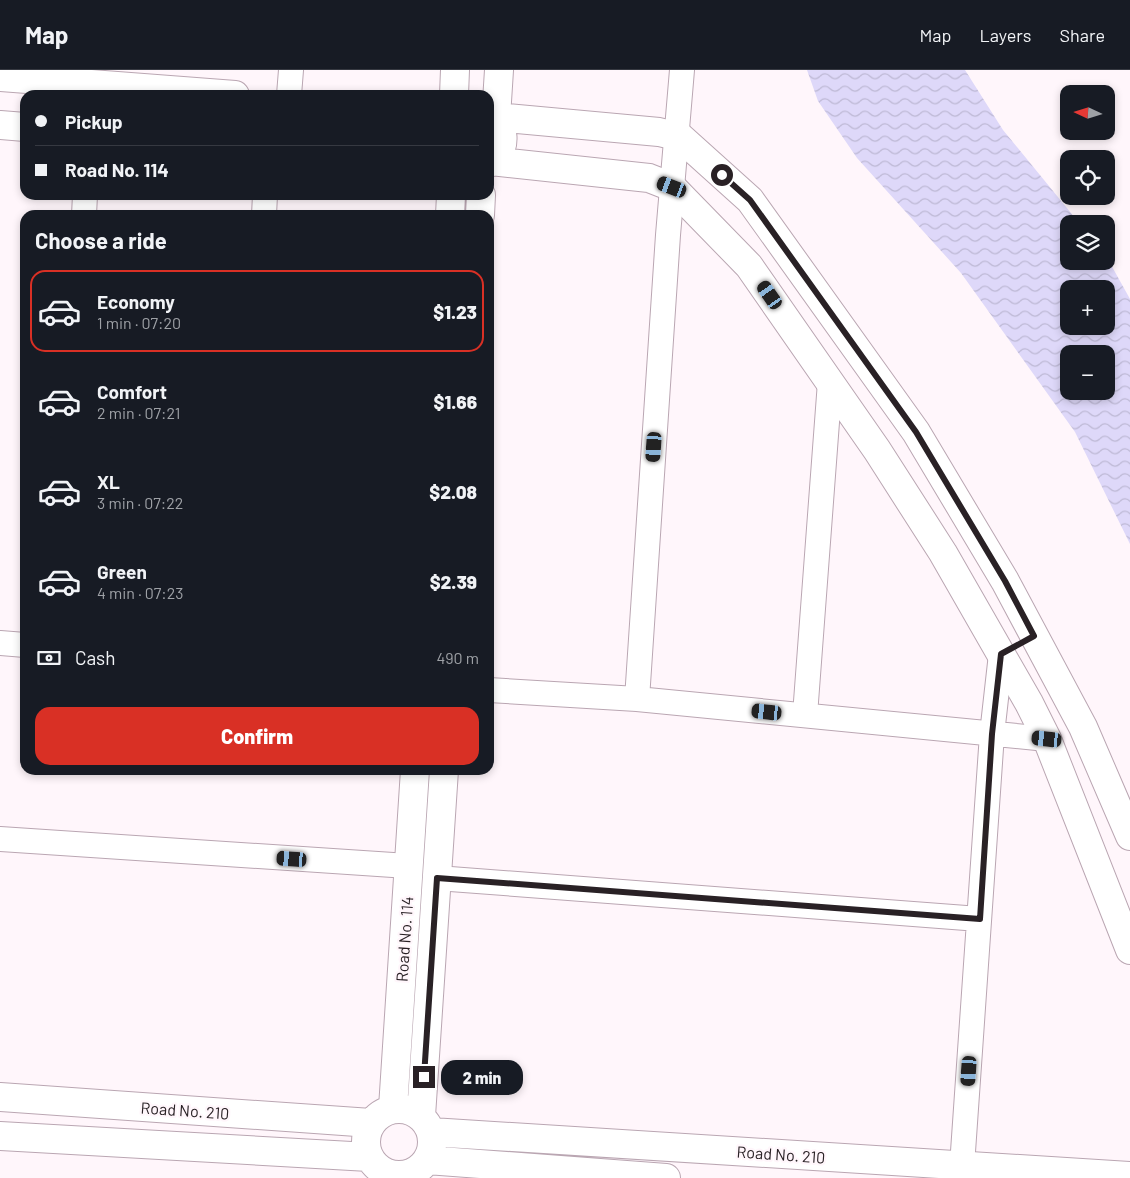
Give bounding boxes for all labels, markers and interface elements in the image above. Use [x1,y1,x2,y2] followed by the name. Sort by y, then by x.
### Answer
[25,20,68,49] text: Map
[919,24,951,46] text: Map
[979,24,1032,46] text: Layers
[1060,24,1105,46] text: Share
[1060,85,1115,140] north arrow
[1060,85,1115,400] map controls
[65,110,123,133] text: Pickup
[1060,150,1115,205] button: locate
[65,158,169,181] text: Road No. 114
[711,164,733,186] route start
[655,175,688,199] car
[1060,215,1115,270] button: layers
[35,227,167,253] text: Choose a ride
[755,278,784,312] car
[1060,280,1115,335] button: +
[37,289,82,334] icon: car
[97,290,175,313] text: Economy
[433,300,477,323] text: $1.23
[97,313,181,332] text: 1 min · 07:20
[1060,345,1115,400] button: −
[37,379,82,424] icon: car
[97,380,167,403] text: Comfort
[434,390,477,413] text: $1.66
[97,403,180,422] text: 2 min · 07:21
[645,432,662,462] car
[37,469,82,514] icon: car
[97,470,120,493] text: XL
[429,480,477,503] text: $2.08
[97,493,183,512] text: 3 min · 07:22
[37,559,82,604] icon: car
[97,560,147,583] text: Green
[430,570,477,593] text: $2.39
[97,583,183,602] text: 4 min · 07:23
[35,644,63,672] icon: cash
[75,646,116,669] text: Cash
[436,648,479,667] text: 490 m
[751,703,782,721] car
[35,707,479,765] button: Confirm
[1031,730,1062,748] car
[276,850,307,868] car
[392,896,416,982] street label: Road No. 114
[960,1056,977,1086] car
[442,1060,524,1094] callout: 2 min
[413,1066,435,1088] route end
[463,1068,501,1087] text: 2 min
[140,1097,230,1123] street label: Road No. 210
[736,1141,826,1167] street label: Road No. 210

